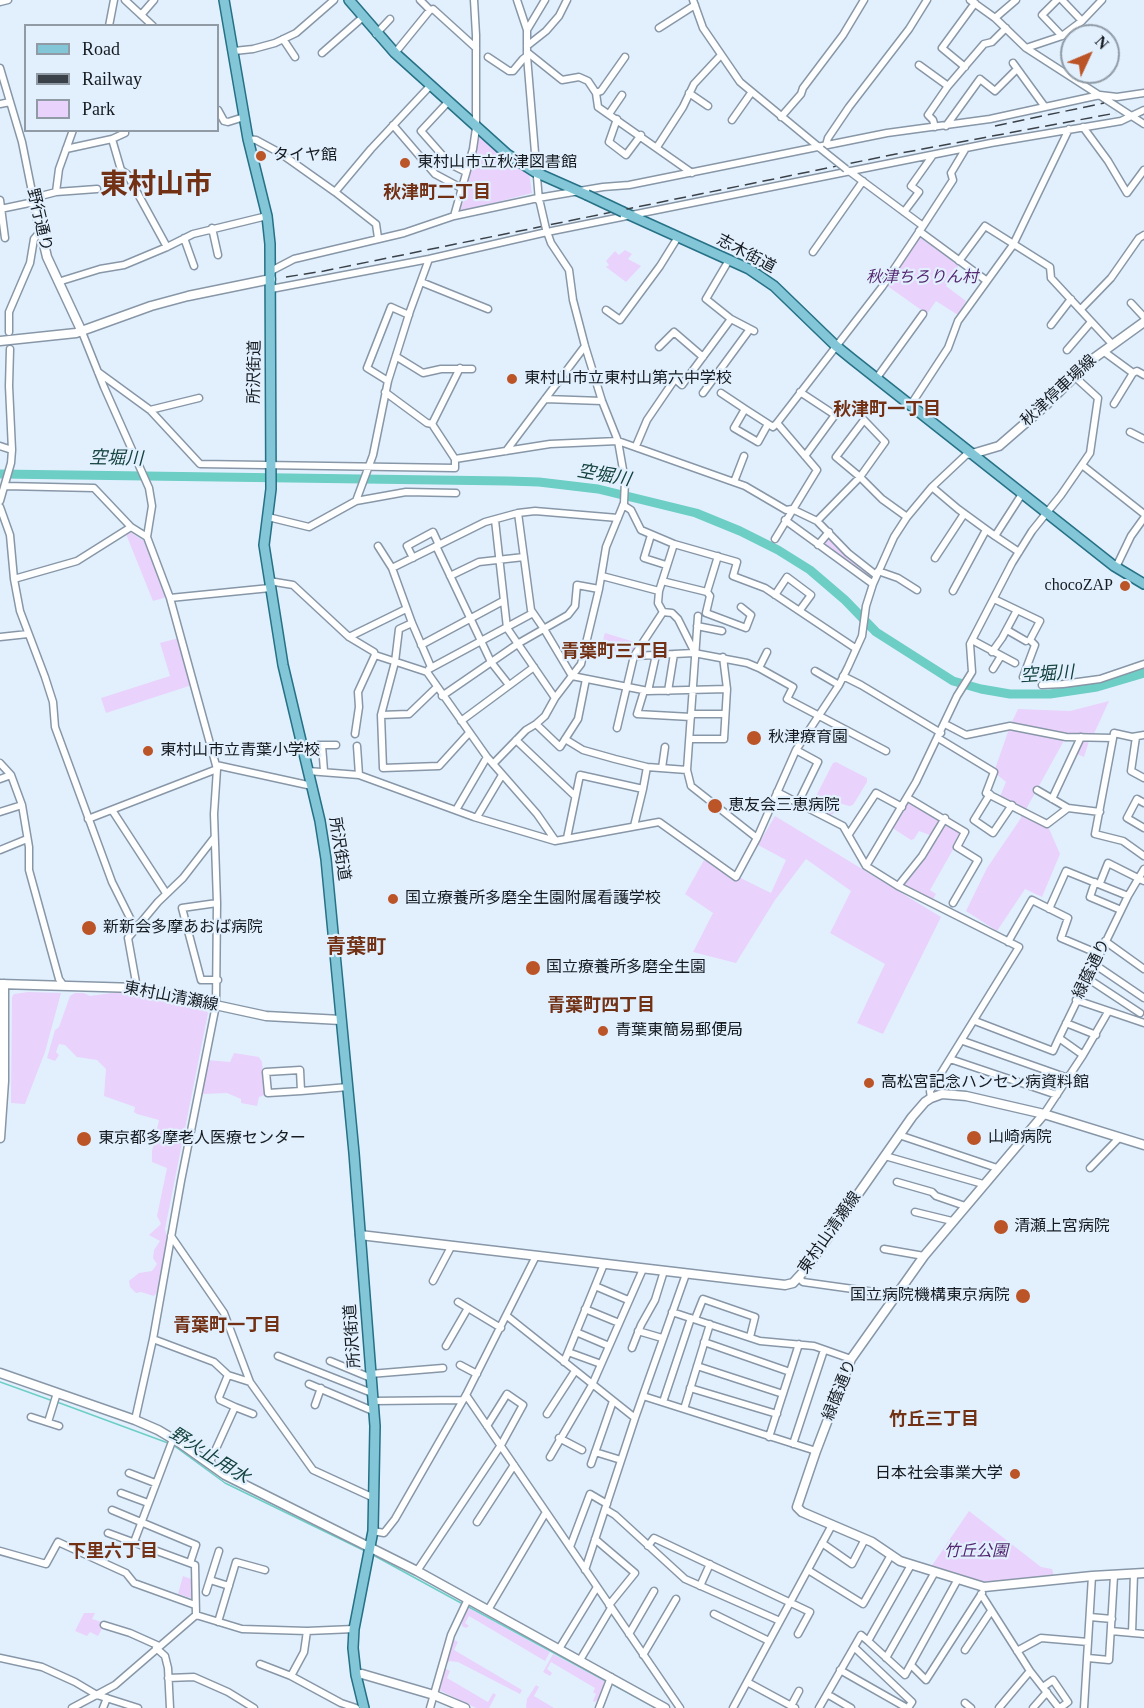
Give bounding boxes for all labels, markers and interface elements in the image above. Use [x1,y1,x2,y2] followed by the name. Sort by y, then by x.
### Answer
[24,24,219,132] legend
[1060,24,1120,84] north arrow
[1092,32,1112,53] text: N
[82,39,120,59] text: Road
[82,69,142,89] text: Railway
[82,99,115,119] text: Park
[273,146,337,166] place label: タイヤ館
[254,149,268,163] marker: タイヤ館
[417,153,577,173] place label: 東村山市立秋津図書館
[398,156,412,170] marker: 東村山市立秋津図書館
[100,169,212,203] district label: 東村山市
[383,182,491,204] district label: 秋津町二丁目
[22,187,56,253] street label: 野行通り
[713,231,779,277] street label: 志木街道
[866,268,978,288] park label: 秋津ちろりん村
[245,340,265,404] street label: 所沢街道
[1017,351,1101,431] street label: 秋津停車場線
[524,369,732,389] place label: 東村山市立東村山第六中学校
[505,372,519,386] marker: 東村山市立東村山第六中学校
[833,399,941,421] district label: 秋津町一丁目
[89,448,143,470] water label: 空堀川
[576,461,632,491] water label: 空堀川
[1045,576,1113,596] place label: chocoZAP
[1118,579,1132,593] marker: chocoZAP
[561,641,669,663] district label: 青葉町三丁目
[1019,662,1075,688] water label: 空堀川
[768,728,848,748] place label: 秋津療育園
[745,729,763,747] marker: 秋津療育園
[160,741,320,761] place label: 東村山市立青葉小学校
[141,744,155,758] marker: 東村山市立青葉小学校
[728,796,840,816] place label: 恵友会三恵病院
[706,797,724,815] marker: 恵友会三恵病院
[325,816,353,882] street label: 所沢街道
[405,889,661,909] place label: 国立療養所多磨全生園附属看護学校
[386,892,400,906] marker: 国立療養所多磨全生園附属看護学校
[103,918,263,938] place label: 新新会多摩あおば病院
[80,919,98,937] marker: 新新会多摩あおば病院
[326,936,386,960] district label: 青葉町
[1069,936,1115,1002] street label: 緑蔭通り
[546,958,706,978] place label: 国立療養所多磨全生園
[524,959,542,977] marker: 国立療養所多磨全生園
[122,978,220,1016] street label: 東村山清瀬線
[547,995,655,1017] district label: 青葉町四丁目
[615,1021,743,1041] place label: 青葉東簡易郵便局
[596,1024,610,1038] marker: 青葉東簡易郵便局
[881,1073,1089,1093] place label: 高松宮記念ハンセン病資料館
[862,1076,876,1090] marker: 高松宮記念ハンセン病資料館
[988,1128,1052,1148] place label: 山崎病院
[98,1129,306,1149] place label: 東京都多摩老人医療センター
[965,1129,983,1147] marker: 山崎病院
[75,1130,93,1148] marker: 東京都多摩老人医療センター
[795,1188,865,1278] street label: 東村山清瀬線
[1014,1217,1110,1237] place label: 清瀬上宮病院
[992,1218,1010,1236] marker: 清瀬上宮病院
[850,1286,1010,1306] place label: 国立病院機構東京病院
[1014,1287,1032,1305] marker: 国立病院機構東京病院
[341,1303,365,1369] street label: 所沢街道
[173,1315,281,1337] district label: 青葉町一丁目
[819,1357,861,1423] street label: 緑蔭通り
[889,1409,979,1431] district label: 竹丘三丁目
[165,1423,253,1489] water label: 野火止用水
[875,1464,1003,1484] place label: 日本社会事業大学
[1008,1467,1022,1481] marker: 日本社会事業大学
[68,1541,158,1563] district label: 下里六丁目
[944,1542,1008,1562] park label: 竹丘公園

